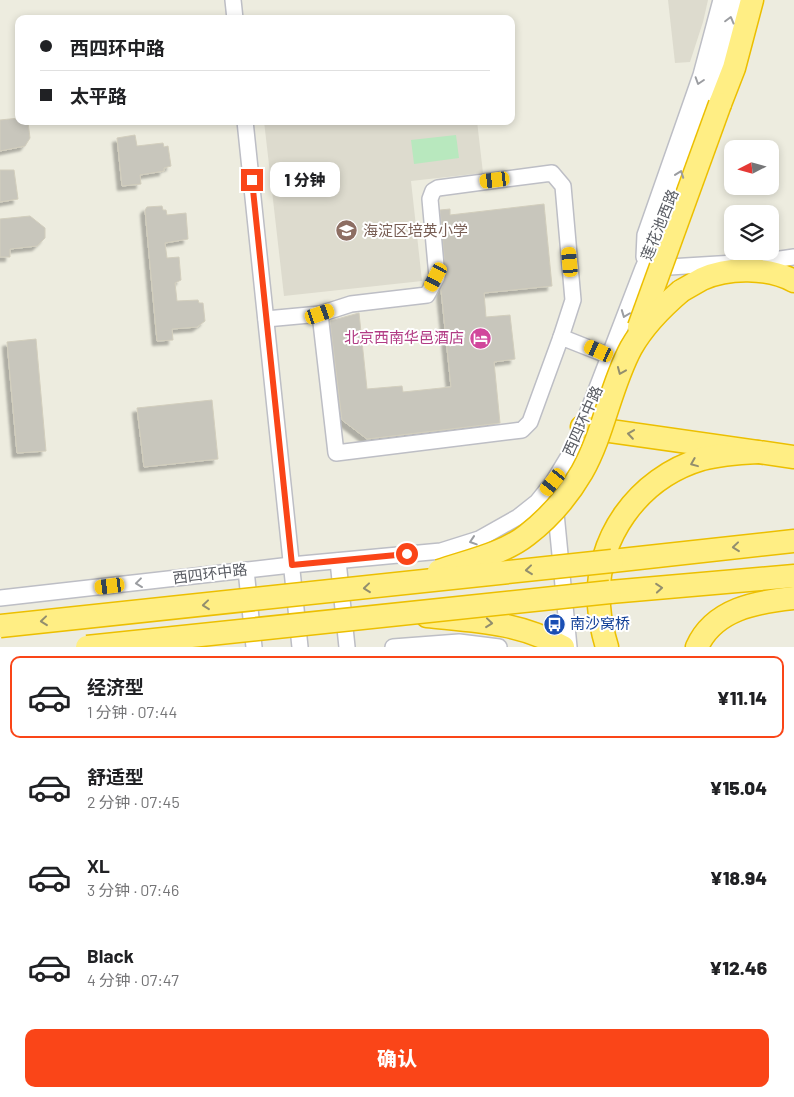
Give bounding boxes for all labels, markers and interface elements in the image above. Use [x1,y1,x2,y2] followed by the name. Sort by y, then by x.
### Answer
[725,16,735,25] one-way arrow
[70,36,165,59] text: 西四环中路
[695,76,705,85] one-way arrow
[70,84,127,107] text: 太平路
[724,140,779,195] north arrow
[724,140,779,260] map controls
[270,162,340,198] callout: 1 分钟
[241,169,263,191] route end
[285,170,325,189] text: 1 分钟
[479,171,510,189] car
[674,171,684,179] one-way arrow
[637,186,681,263] street label: 莲花池西路
[724,205,779,260] button: layers
[335,219,359,243] school or university icon: 海淀区培英小学
[363,221,468,239] place label: 海淀区培英小学
[561,246,578,278] car
[422,260,449,294] car
[303,302,336,326] car
[621,309,631,318] one-way arrow
[468,326,492,350] hotel icon: 北京西南华邑酒店
[344,328,464,346] place label: 北京西南华邑酒店
[582,338,615,364] car
[617,366,628,375] one-way arrow
[559,383,606,459] street label: 西四环中路
[626,429,635,439] one-way arrow
[690,457,698,467] one-way arrow
[537,466,568,498] car
[469,535,477,545] one-way arrow
[732,541,740,552] one-way arrow
[396,543,418,565] route start
[172,560,248,587] street label: 西四环中路
[525,564,533,575] one-way arrow
[94,577,125,595] car
[134,577,142,588] one-way arrow
[363,582,371,593] one-way arrow
[655,583,663,594] one-way arrow
[201,599,209,610] one-way arrow
[542,612,566,636] bus stop icon: 南沙窝桥
[570,614,630,632] place label: 南沙窝桥
[40,616,48,627] one-way arrow
[486,617,494,628] one-way arrow
[27,675,72,720] icon: car
[87,675,144,698] text: 经济型
[717,686,767,709] text: ¥11.14
[87,702,177,721] text: 1 分钟 · 07:44
[27,765,72,810] icon: car
[87,765,144,788] text: 舒适型
[710,776,767,799] text: ¥15.04
[87,792,180,811] text: 2 分钟 · 07:45
[87,854,110,877] text: XL
[27,855,72,900] icon: car
[710,866,767,889] text: ¥18.94
[87,880,179,899] text: 3 分钟 · 07:46
[87,944,134,967] text: Black
[27,945,72,990] icon: car
[709,956,767,979] text: ¥12.46
[87,970,179,989] text: 4 分钟 · 07:47
[25,1029,769,1087] button: 确认

